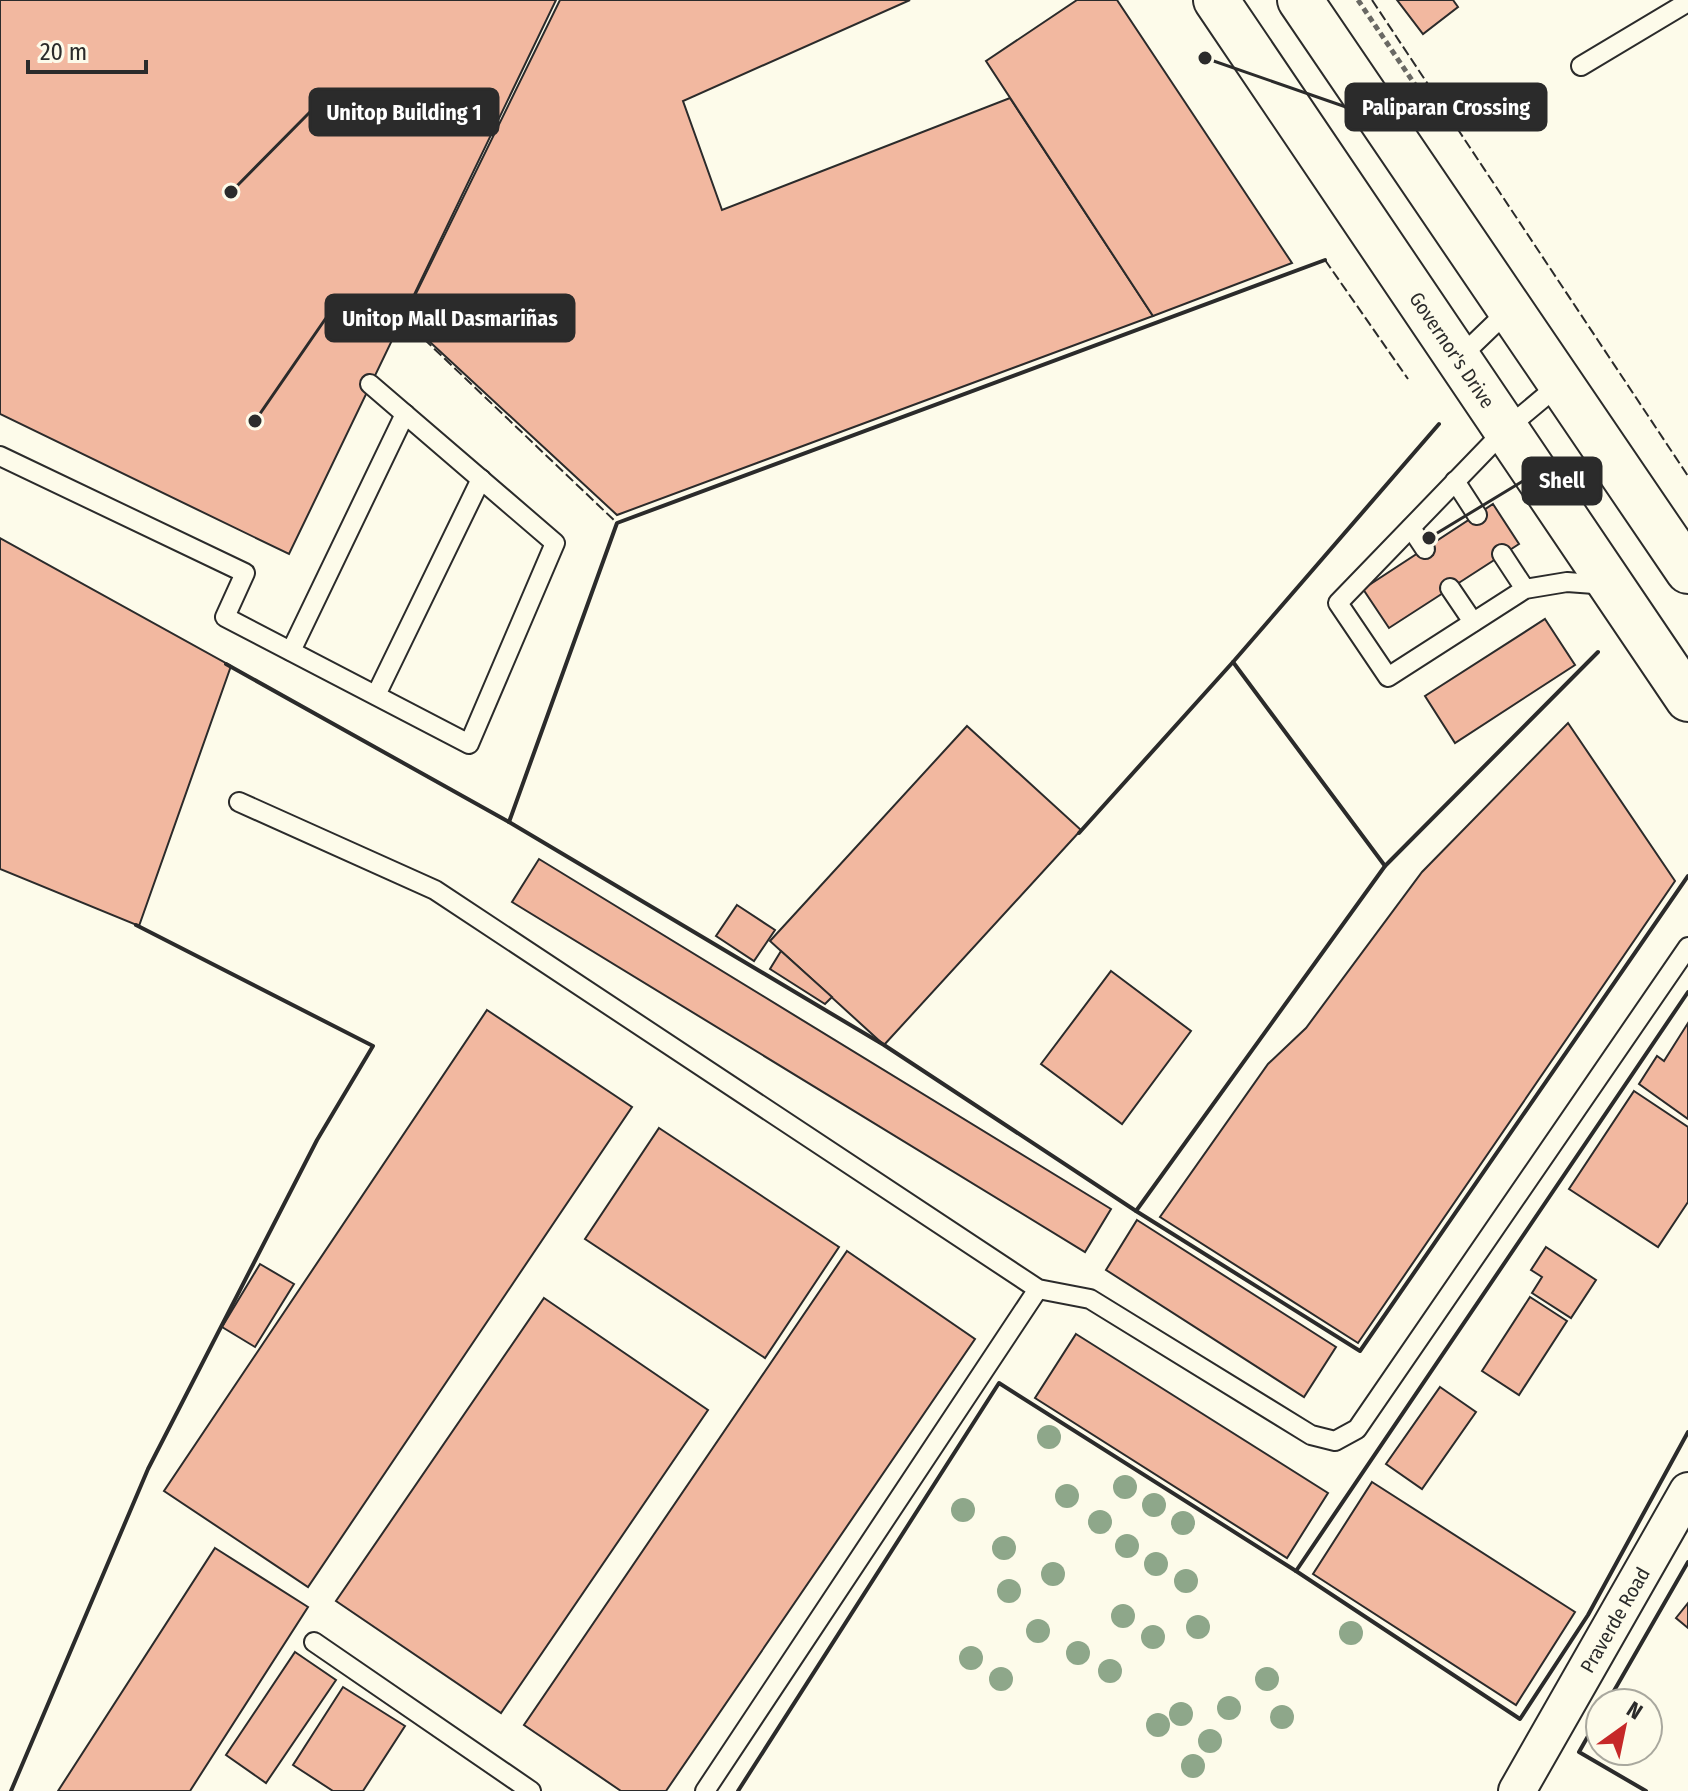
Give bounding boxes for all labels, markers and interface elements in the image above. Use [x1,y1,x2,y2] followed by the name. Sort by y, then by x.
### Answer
[28,24,146,74] scale bar
[40,38,87,66] text: 20 m
[1346,84,1546,130] callout: Paliparan Crossing
[310,89,498,135] callout: Unitop Building 1
[1362,94,1530,121] text: Paliparan Crossing
[326,99,482,126] text: Unitop Building 1
[1404,287,1500,413] street label: Governor's Drive
[326,295,574,341] callout: Unitop Mall Dasmariñas
[342,305,558,332] text: Unitop Mall Dasmariñas
[1523,458,1601,504] callout: Shell
[1539,467,1586,494] text: Shell
[1575,1563,1655,1677] street label: Praverde Road
[1584,1687,1664,1767] north arrow
[1622,1696,1648,1726] text: N

